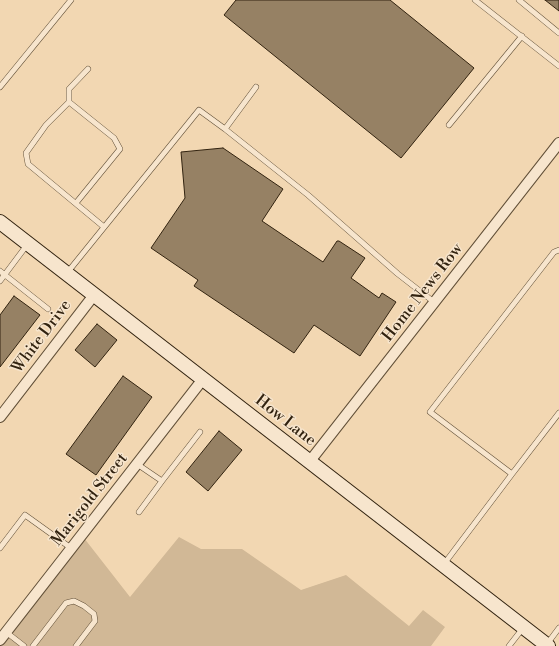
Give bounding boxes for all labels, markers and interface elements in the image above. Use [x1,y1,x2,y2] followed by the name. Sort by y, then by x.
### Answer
[379,240,467,346] street label: Home News Row
[8,297,76,377] street label: White Drive
[251,391,319,451] street label: How Lane
[48,450,132,550] street label: Marigold Street

